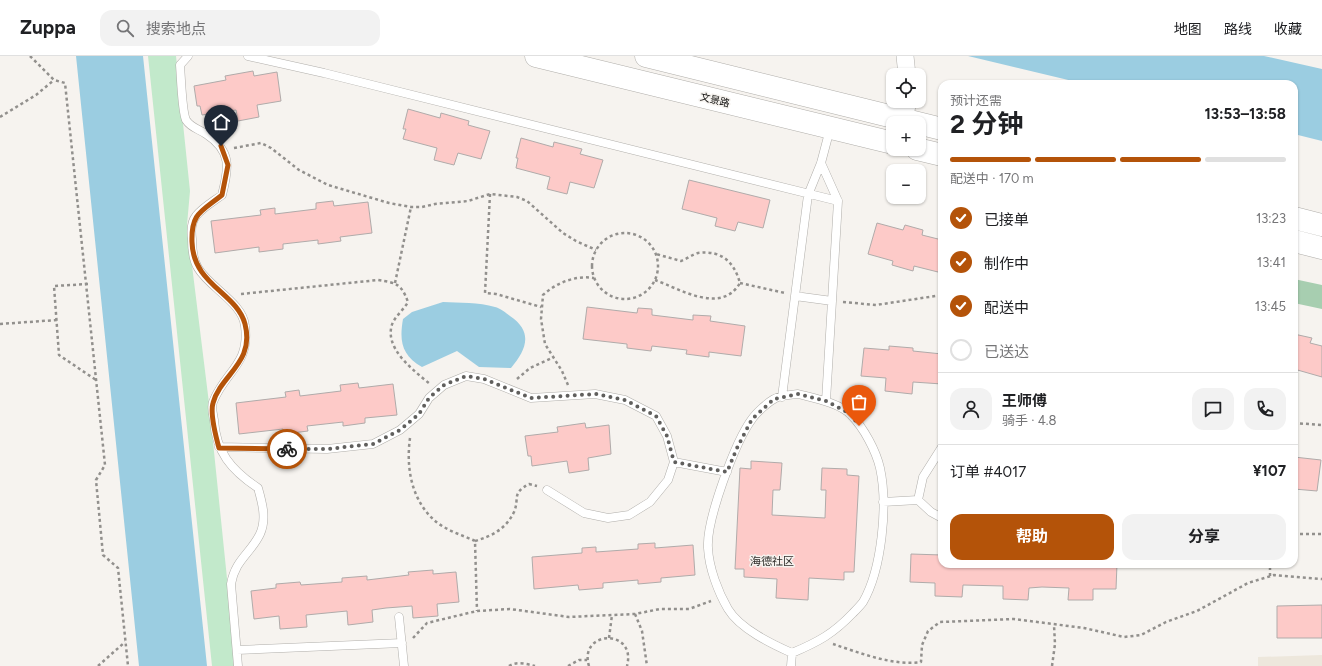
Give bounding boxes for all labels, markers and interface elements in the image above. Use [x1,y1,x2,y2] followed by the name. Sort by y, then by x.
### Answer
[100,10,380,46] search box
[20,16,76,39] text: Zuppa
[114,17,136,39] icon: search
[146,20,206,38] text: 搜索地点
[1174,21,1202,38] text: 地图
[1224,21,1252,38] text: 路线
[1274,21,1302,38] text: 收藏
[886,68,926,204] map controls
[886,68,926,108] button: locate
[699,90,731,110] street label: 文景路
[950,93,1002,108] text: 预计还需
[204,105,238,146] pin
[1204,105,1286,123] text: 13:53–13:58
[950,108,1023,140] text: 2 分钟
[210,111,232,133] icon: home
[886,116,926,156] button: +
[886,164,926,204] button: −
[950,171,1034,186] text: 配送中 · 170 m
[950,207,972,229] icon: check
[984,211,1029,229] text: 已接单
[1256,211,1286,226] text: 13:23
[950,251,972,273] icon: check
[984,255,1029,273] text: 制作中
[1257,255,1286,270] text: 13:41
[950,295,972,317] icon: check
[984,299,1029,317] text: 配送中
[1255,299,1286,314] text: 13:45
[984,343,1029,361] text: 已送达
[842,385,876,426] pin
[950,388,992,430] button: person
[1192,388,1234,430] button: chat
[1244,388,1286,430] button: phone
[848,391,870,413] icon: bag
[1002,392,1047,410] text: 王师傅
[1002,413,1056,428] text: 骑手 · 4.8
[267,429,307,469] courier
[276,438,298,460] icon: bike
[1253,462,1286,480] text: ¥107
[950,463,1026,481] text: 订单 #4017
[950,514,1114,560] button: 帮助
[1122,514,1286,560] button: 分享
[750,555,794,568] district label: 海德社区

